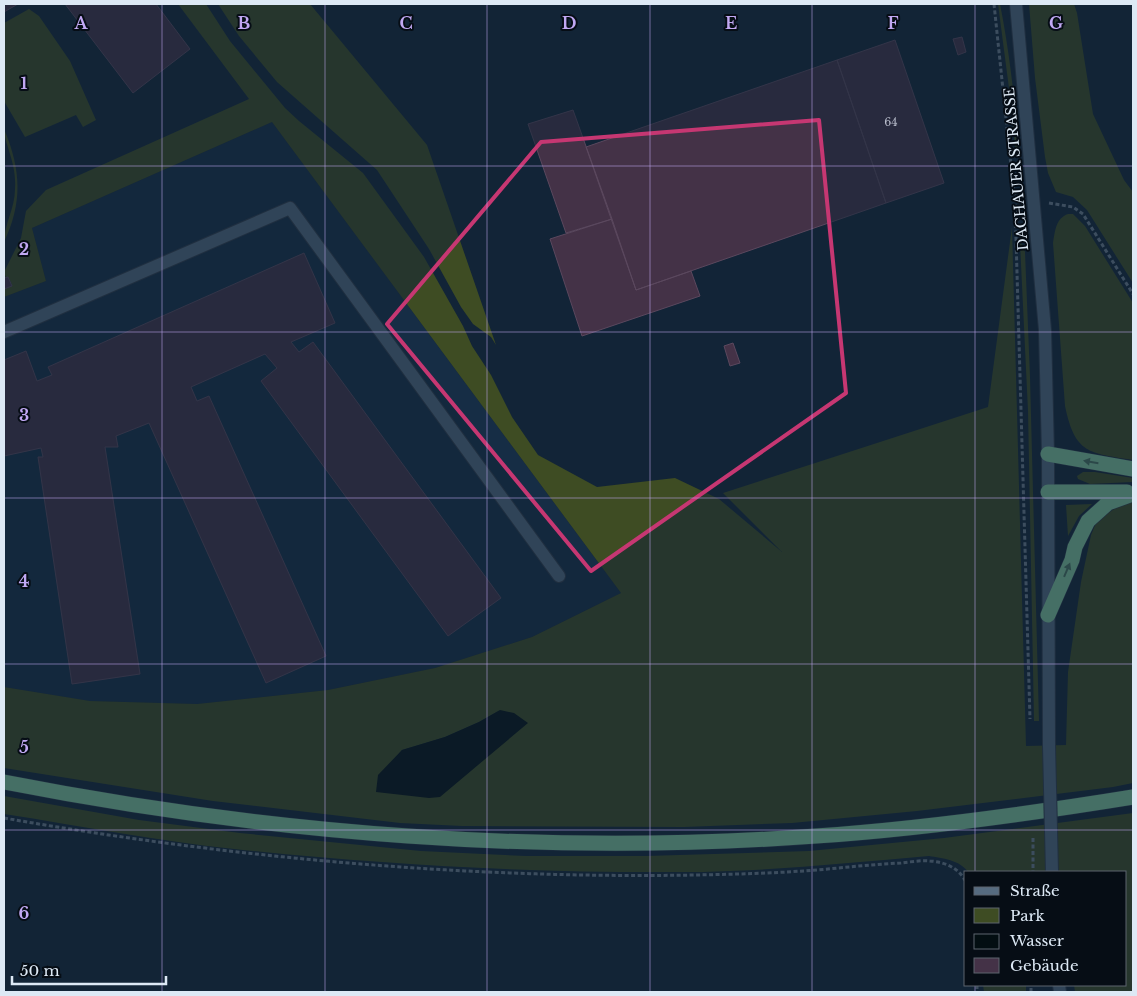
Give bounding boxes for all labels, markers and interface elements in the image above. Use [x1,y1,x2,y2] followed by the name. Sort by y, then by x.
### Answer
[74,13,89,33] text: A
[238,13,251,33] text: B
[399,13,413,33] text: C
[562,13,576,33] text: D
[725,13,737,33] text: E
[887,13,899,33] text: F
[1049,13,1063,33] text: G
[21,73,28,93] text: 1
[1000,87,1032,251] street label: DACHAUER STRASSE
[884,115,898,129] house number: 64
[19,239,29,259] text: 2
[19,405,29,425] text: 3
[1082,457,1098,465] one-way arrow
[1064,563,1072,577] one-way arrow
[19,571,29,591] text: 4
[19,737,29,757] text: 5
[964,871,1127,986] legend
[1010,881,1060,900] text: Straße
[19,903,30,923] text: 6
[1010,906,1046,925] text: Park
[1009,931,1065,950] text: Wasser
[12,954,166,986] scale bar
[1010,956,1079,975] text: Gebäude
[20,961,60,980] text: 50 m

